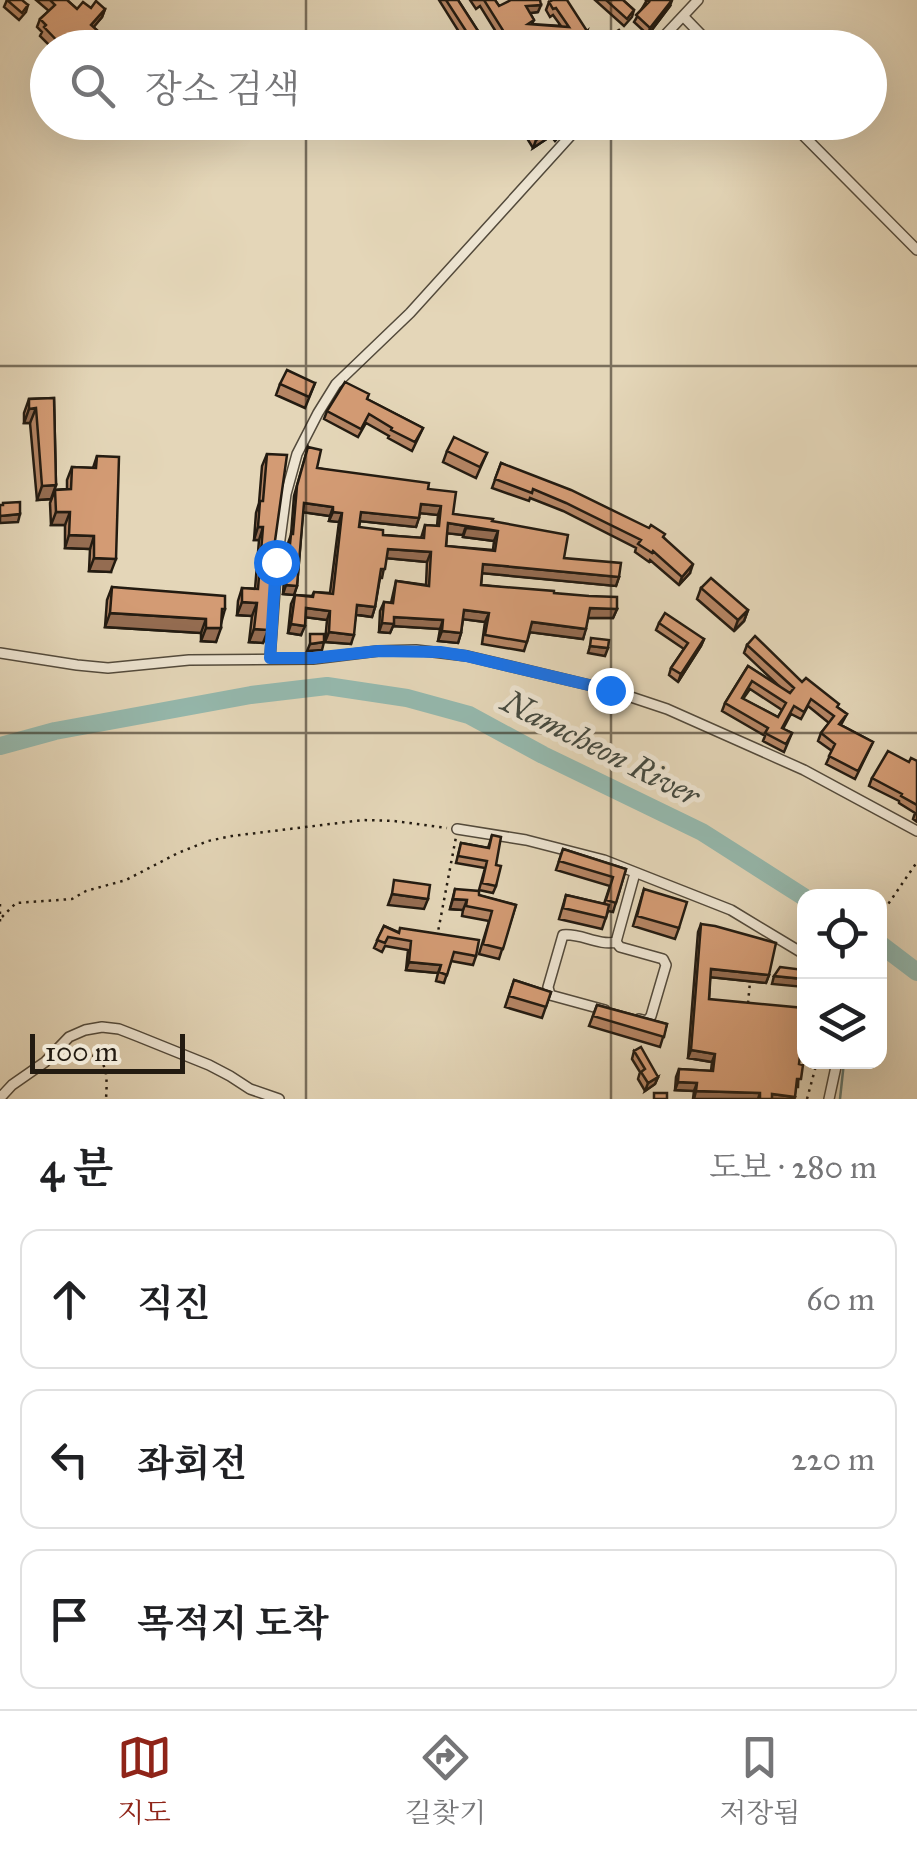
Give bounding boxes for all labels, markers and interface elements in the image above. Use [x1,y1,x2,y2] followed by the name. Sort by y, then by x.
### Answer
[30,30,887,140] search box
[65,58,120,113] icon: search
[145,66,300,112] text: 장소 검색
[254,540,300,586] route start
[588,668,634,714] route end
[494,681,708,816] water label: Namcheon River
[797,889,887,1069] map controls
[797,889,887,979] button: locate
[797,979,887,1069] button: layers
[30,1029,185,1074] scale bar
[45,1034,118,1069] text: 100 m
[40,1142,113,1194] text: 4 분
[709,1148,877,1187] text: 도보 · 280 m
[42,1272,97,1327] icon: ahead
[137,1280,210,1326] text: 직진
[806,1280,875,1319] text: 60 m
[42,1432,97,1487] icon: left
[137,1440,247,1486] text: 좌회전
[791,1440,875,1479] text: 220 m
[42,1592,97,1647] icon: arrive
[137,1600,329,1646] text: 목적지 도착
[117,1730,172,1830] tab: 지도
[405,1730,486,1830] tab: 길찾기
[719,1730,800,1830] tab: 저장됨

